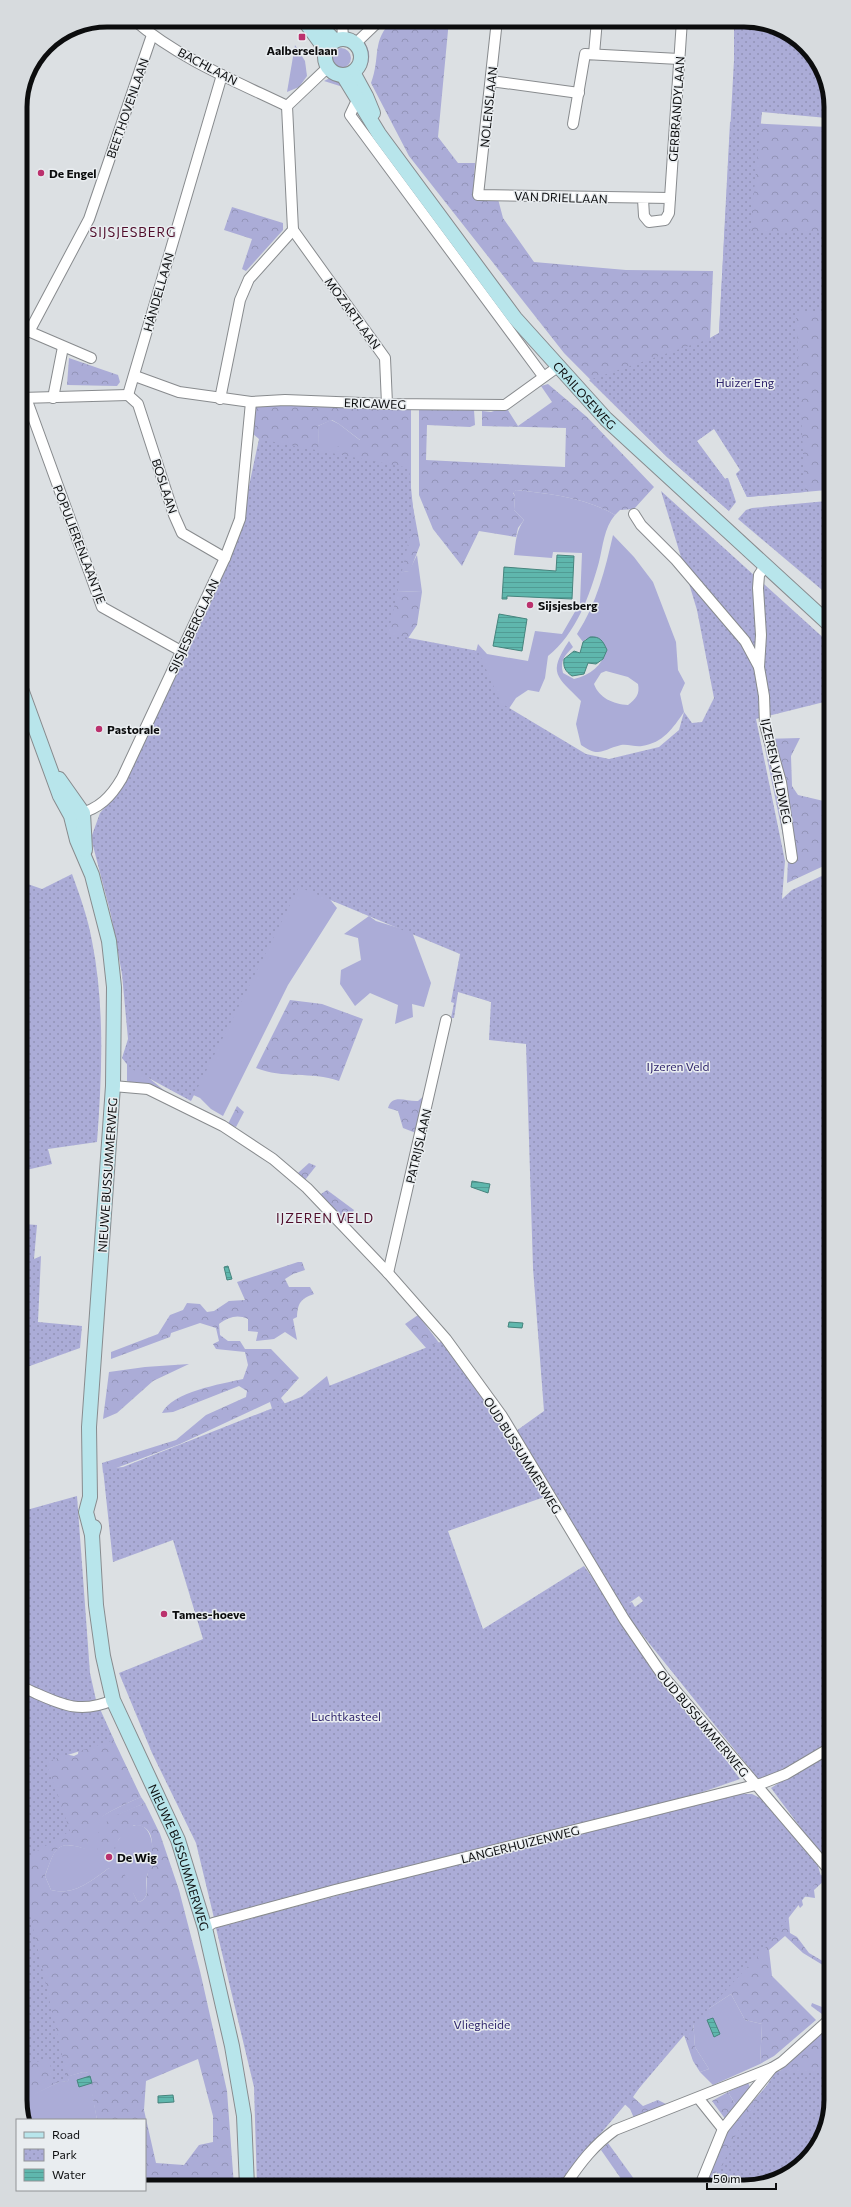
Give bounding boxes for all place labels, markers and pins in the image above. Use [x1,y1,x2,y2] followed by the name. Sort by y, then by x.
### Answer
[297,32,307,42] marker: Aalberselaan
[266,43,338,57] place label: Aalberselaan
[49,166,97,180] place label: De Engel
[36,168,46,178] marker: De Engel
[538,598,598,612] place label: Sijsjesberg
[525,600,535,610] marker: Sijsjesberg
[107,722,160,736] place label: Pastorale
[94,724,104,734] marker: Pastorale
[172,1607,246,1621] place label: Tames-hoeve
[159,1609,169,1619] marker: Tames-hoeve
[117,1850,157,1864] place label: De Wig
[104,1852,114,1862] marker: De Wig

